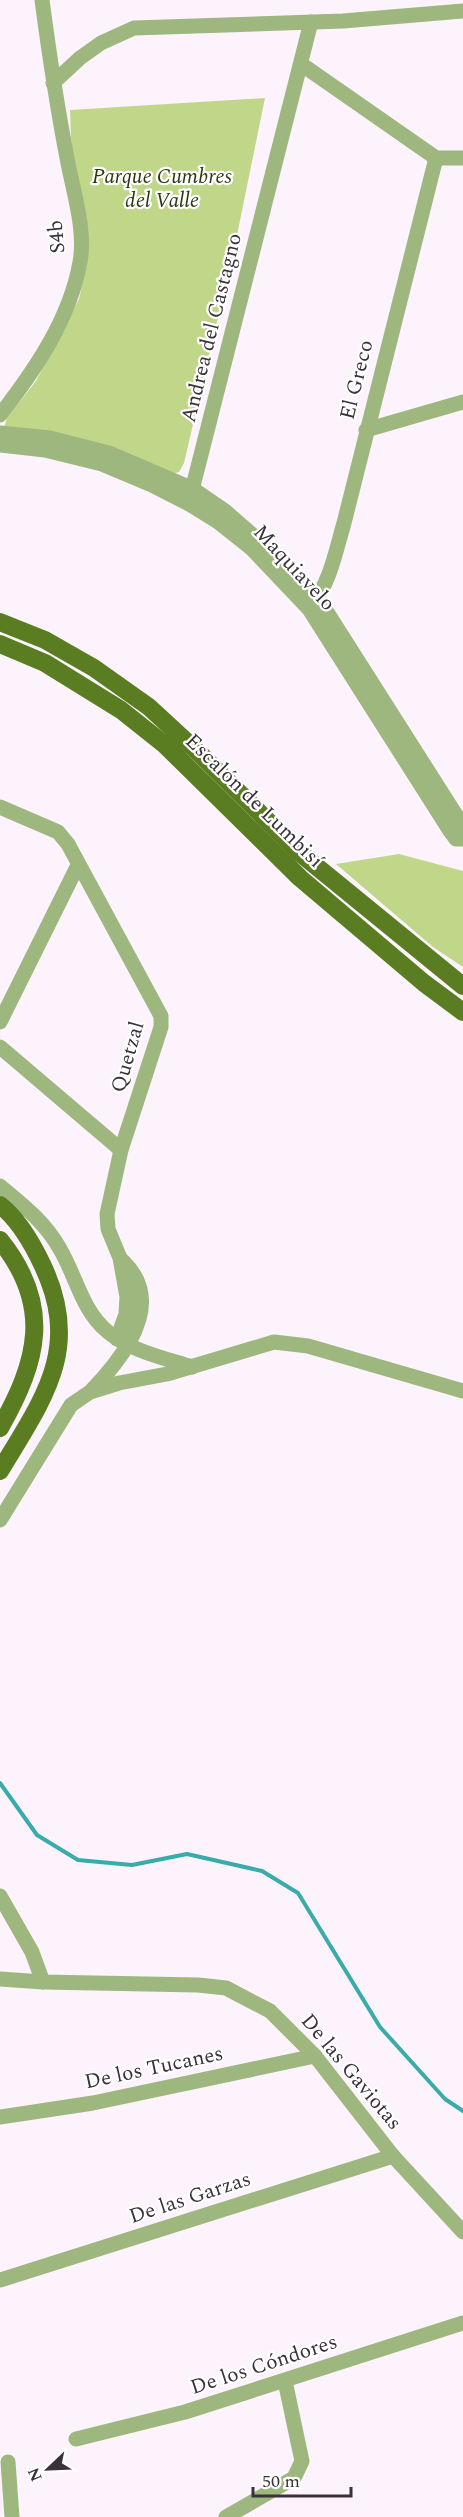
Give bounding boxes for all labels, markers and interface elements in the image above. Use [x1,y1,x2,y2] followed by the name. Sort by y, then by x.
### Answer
[92,161,233,217] park label: Parque Cumbres del Valle
[40,219,74,255] street label: S4b
[173,230,251,426] street label: Andrea del Castagno
[332,337,382,423] street label: El Greco
[245,517,343,619] street label: Maquiavelo
[177,726,332,877] street label: Escalón de Lumbisí
[103,1018,153,1096] street label: Quetzal
[293,2007,409,2137] street label: De las Gaviotas
[82,2038,226,2098] street label: De los Tucanes
[125,2163,255,2233] street label: De las Garzas
[186,2326,342,2404] street label: De los Cóndores
[18,2439,78,2499] north arrow
[253,2460,350,2498] scale bar
[22,2464,49,2485] text: N
[262,2468,300,2495] text: 50 m

